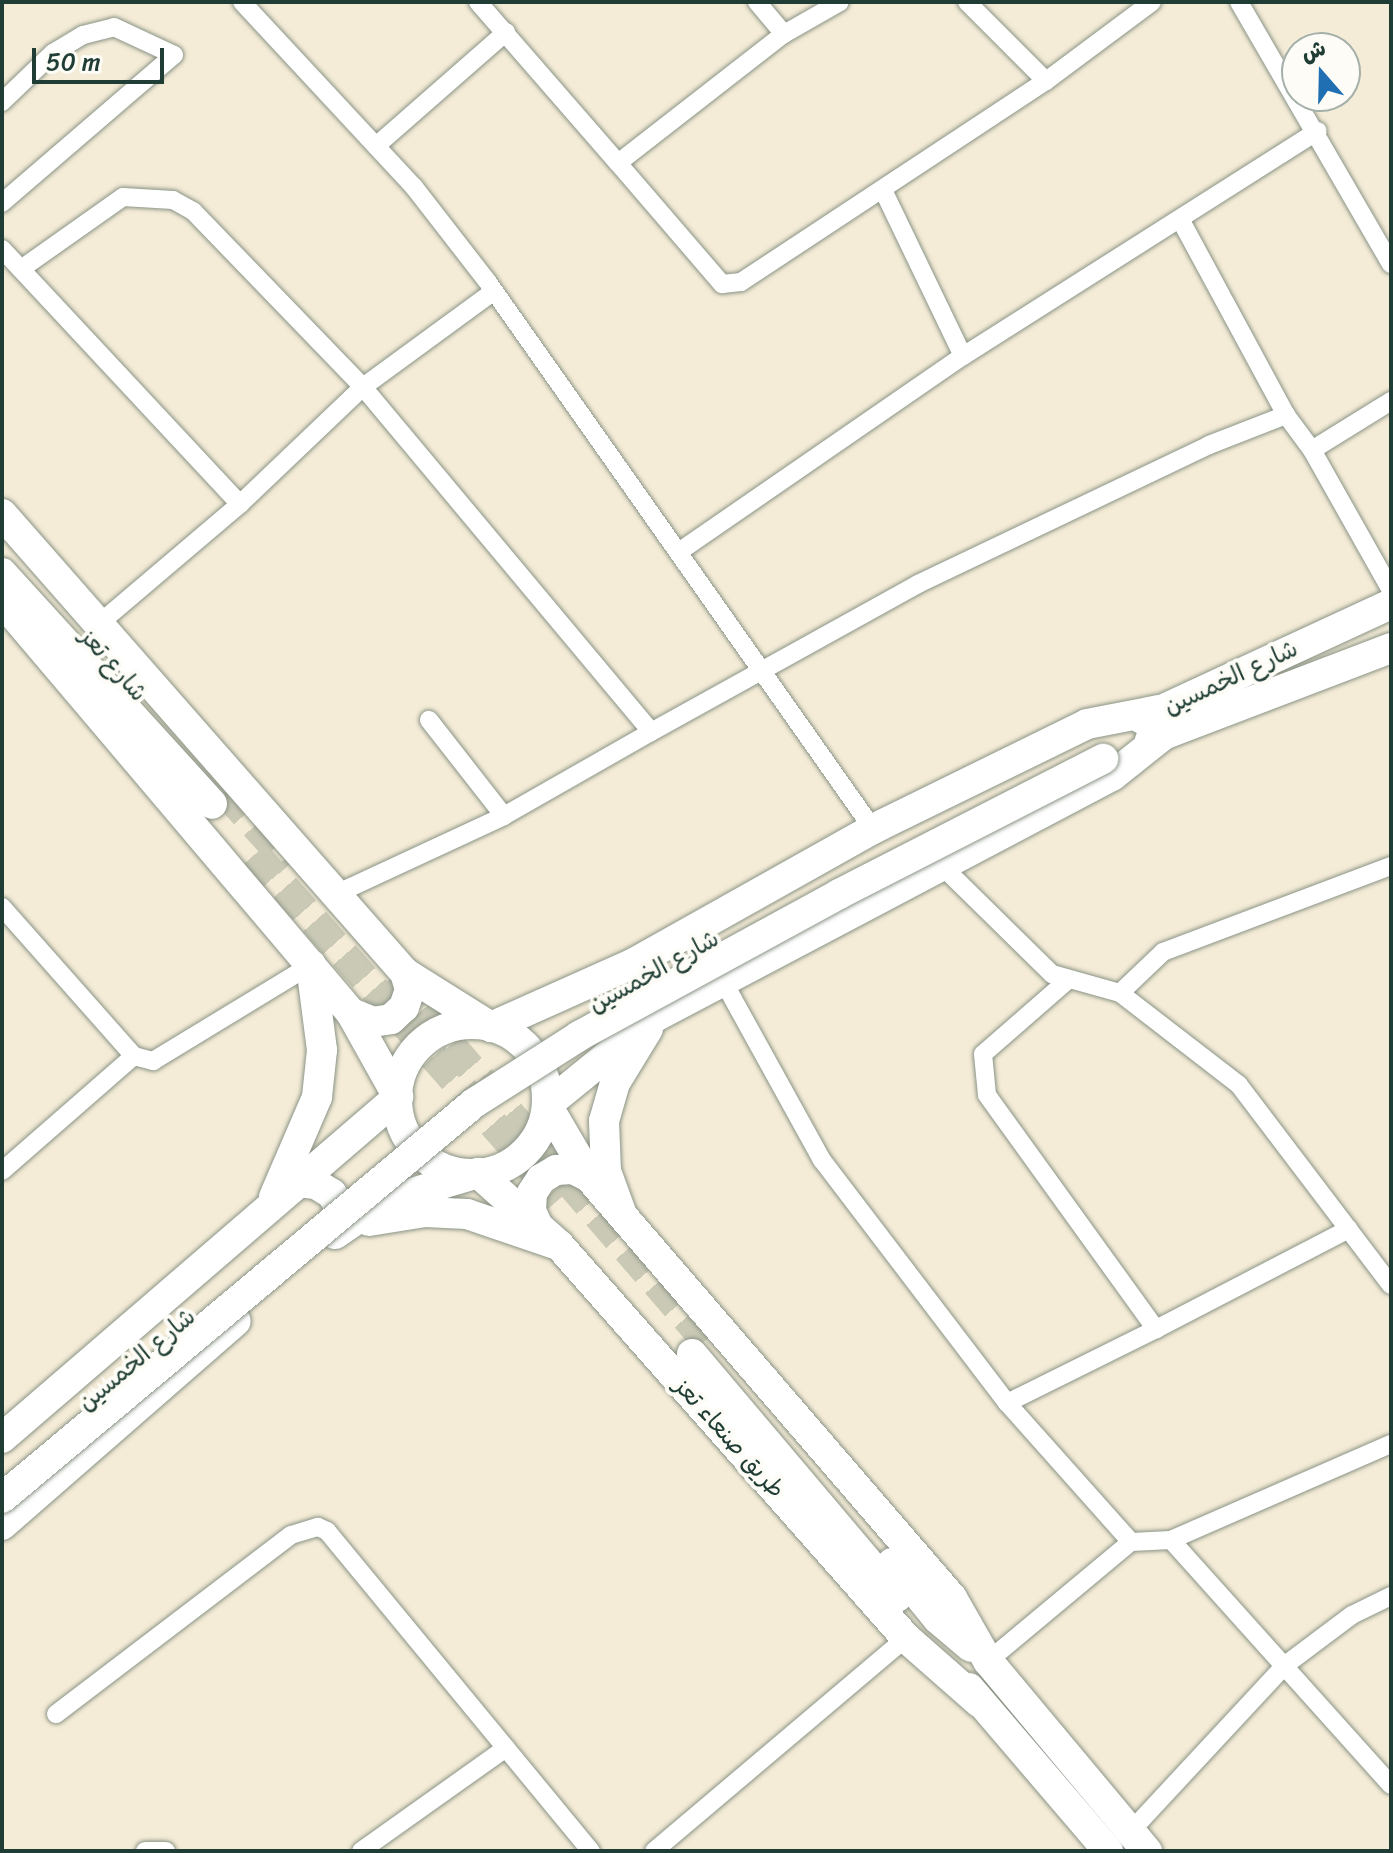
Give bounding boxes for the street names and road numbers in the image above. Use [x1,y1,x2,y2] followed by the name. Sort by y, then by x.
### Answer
[73,622,153,708] street label: شارع تعز
[1159,634,1303,722] street label: شارع الخمسين
[584,924,724,1020] street label: شارع الخمسين
[72,1303,202,1417] street label: شارع الخمسين
[667,1372,791,1504] street label: طريق صنعاء تعز

